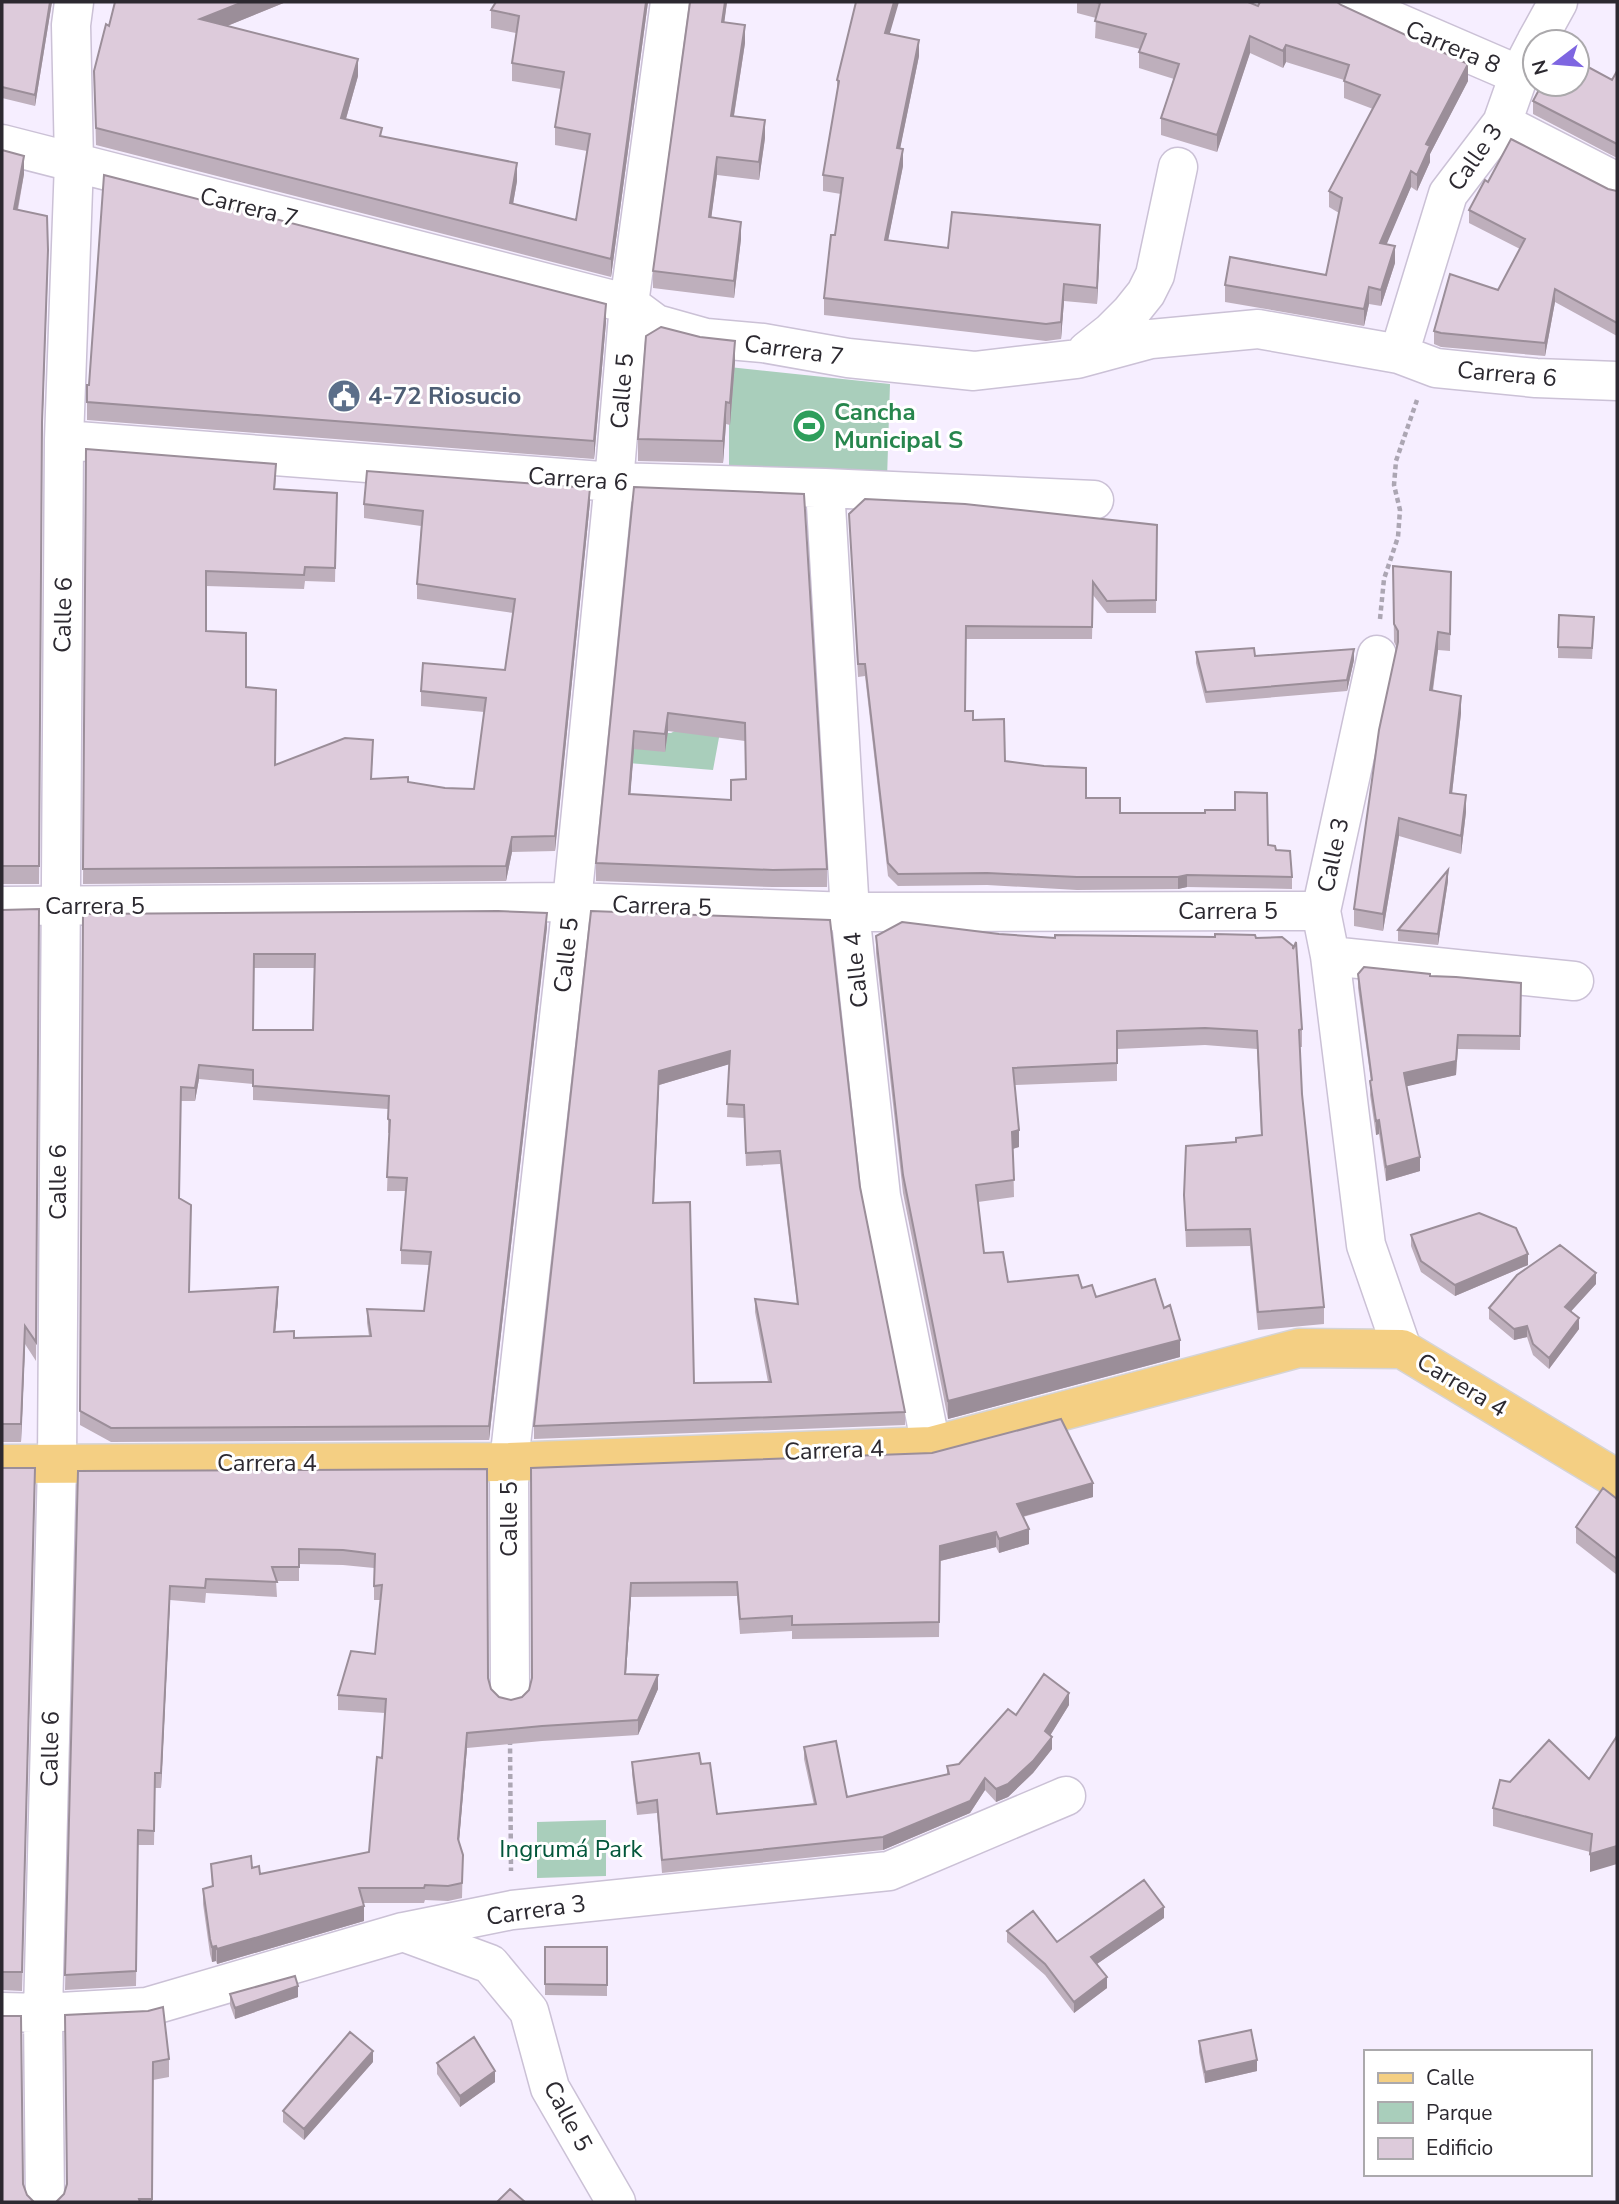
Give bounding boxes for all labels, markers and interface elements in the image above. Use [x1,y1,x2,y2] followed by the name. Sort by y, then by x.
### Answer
[1401,13,1505,81] street label: Carrera 8
[1521,28,1591,98] north arrow
[1526,57,1555,78] text: N
[1440,117,1510,197] street label: Calle 3
[197,179,301,235] street label: Carrera 7
[742,327,846,373] street label: Carrera 7
[603,352,641,430] street label: Calle 5
[1456,354,1558,394] street label: Carrera 6
[325,377,363,415] public building icon: 4-72 Riosucio
[368,380,521,412] place label: 4-72 Riosucio
[834,396,963,456] place label: Cancha Municipal S
[790,407,828,445] sports icon: Cancha Municipal S
[527,460,629,498] street label: Carrera 6
[46,577,80,653] street label: Calle 6
[1309,815,1357,895] street label: Calle 3
[611,888,713,924] street label: Carrera 5
[45,890,145,922] street label: Carrera 5
[1178,895,1278,927] street label: Carrera 5
[546,916,586,994] street label: Calle 5
[836,931,876,1009] street label: Calle 4
[42,1144,74,1220] street label: Calle 6
[1411,1346,1513,1424] street label: Carrera 4
[783,1432,885,1468] street label: Carrera 4
[217,1447,317,1479] street label: Carrera 4
[493,1481,525,1557] street label: Calle 5
[33,1711,67,1787] street label: Calle 6
[499,1833,644,1865] park label: Ingrumá Park
[484,1887,588,1933] street label: Carrera 3
[1364,2050,1591,2176] legend
[1426,2064,1474,2092] text: Calle
[536,2075,600,2157] street label: Calle 5
[1426,2099,1493,2127] text: Parque
[1426,2134,1493,2162] text: Edificio

